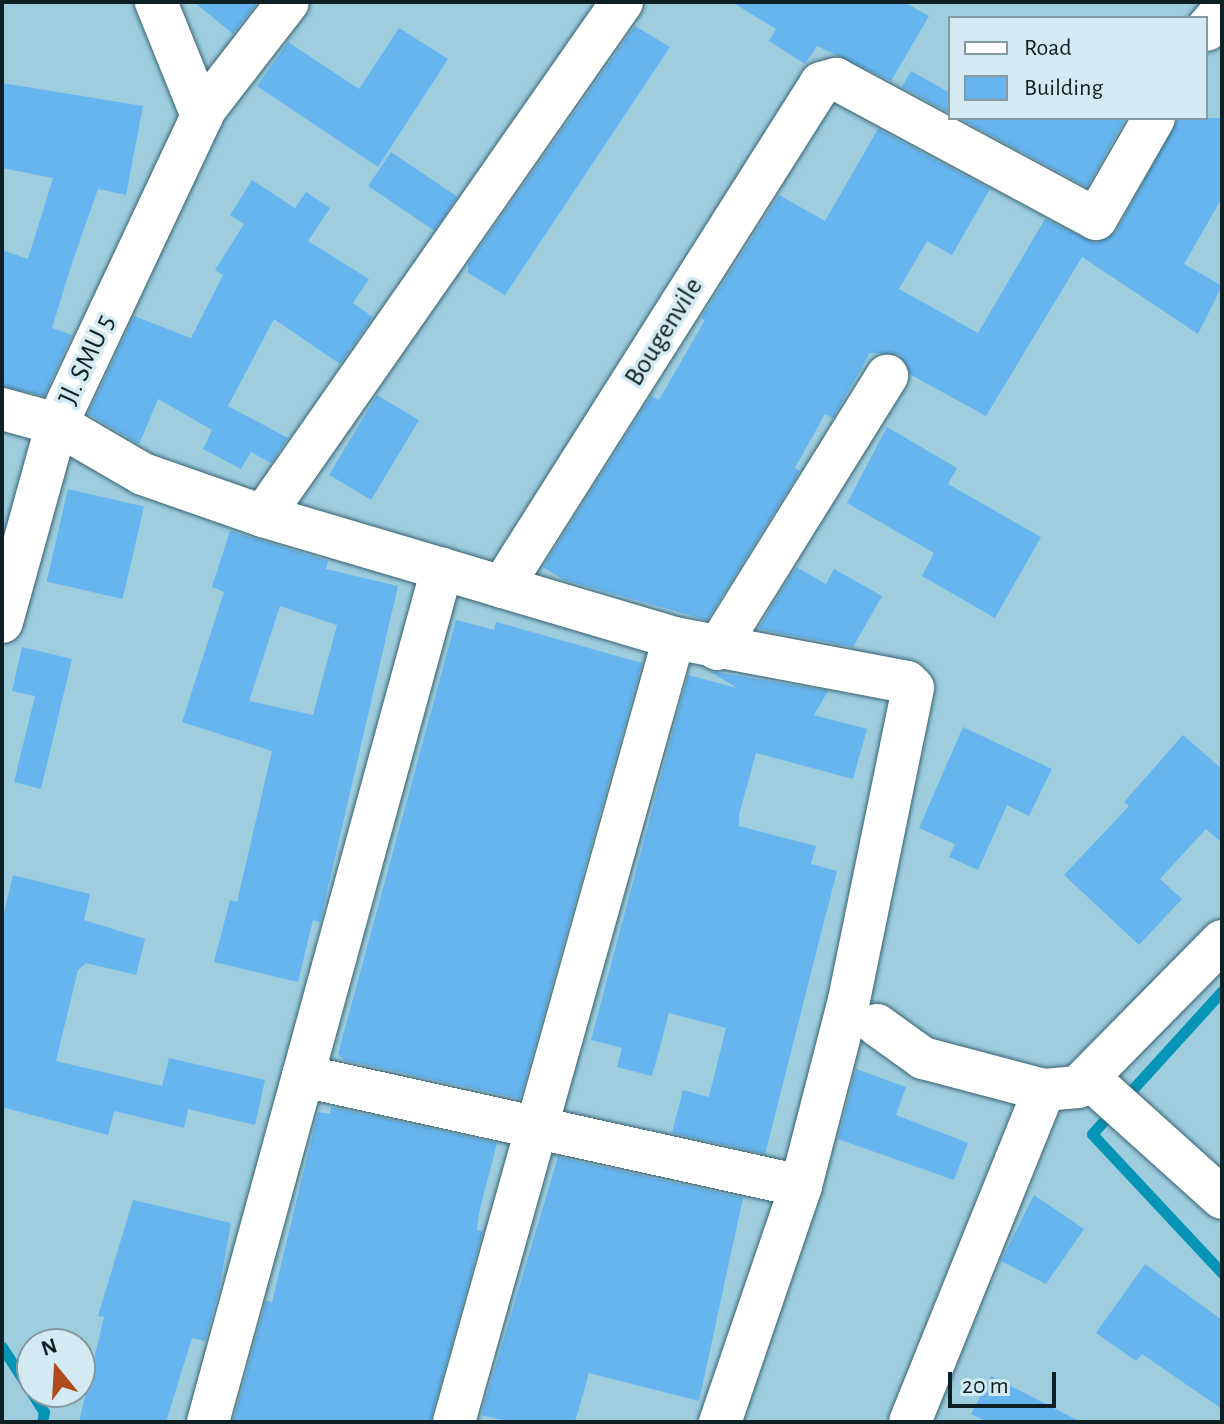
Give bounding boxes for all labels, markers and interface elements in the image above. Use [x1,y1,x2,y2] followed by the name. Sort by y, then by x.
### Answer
[948,16,1208,120] legend
[1024,36,1072,60] text: Road
[1024,76,1103,100] text: Building
[618,271,710,393] street label: Bougenvile
[52,310,122,410] street label: Jl. SMU 5
[16,1328,96,1408] north arrow
[39,1334,60,1360] text: N
[952,1356,1060,1406] scale bar
[962,1374,1009,1398] text: 20 m

